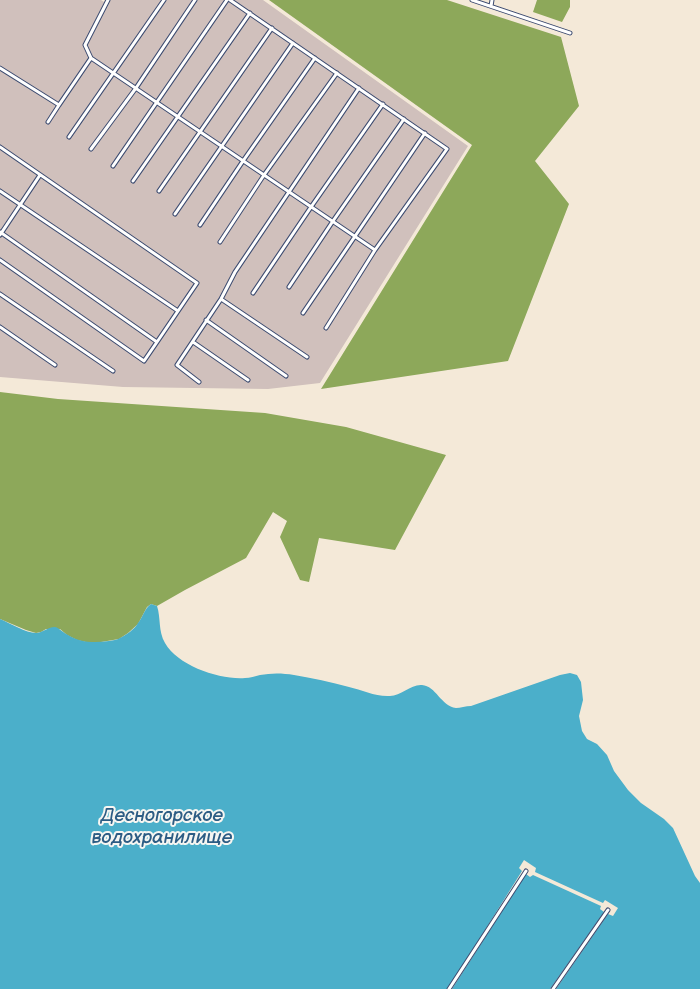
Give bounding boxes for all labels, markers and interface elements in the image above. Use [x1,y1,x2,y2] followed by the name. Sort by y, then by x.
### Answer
[92,805,232,849] water label: Десногорское водохранилище

